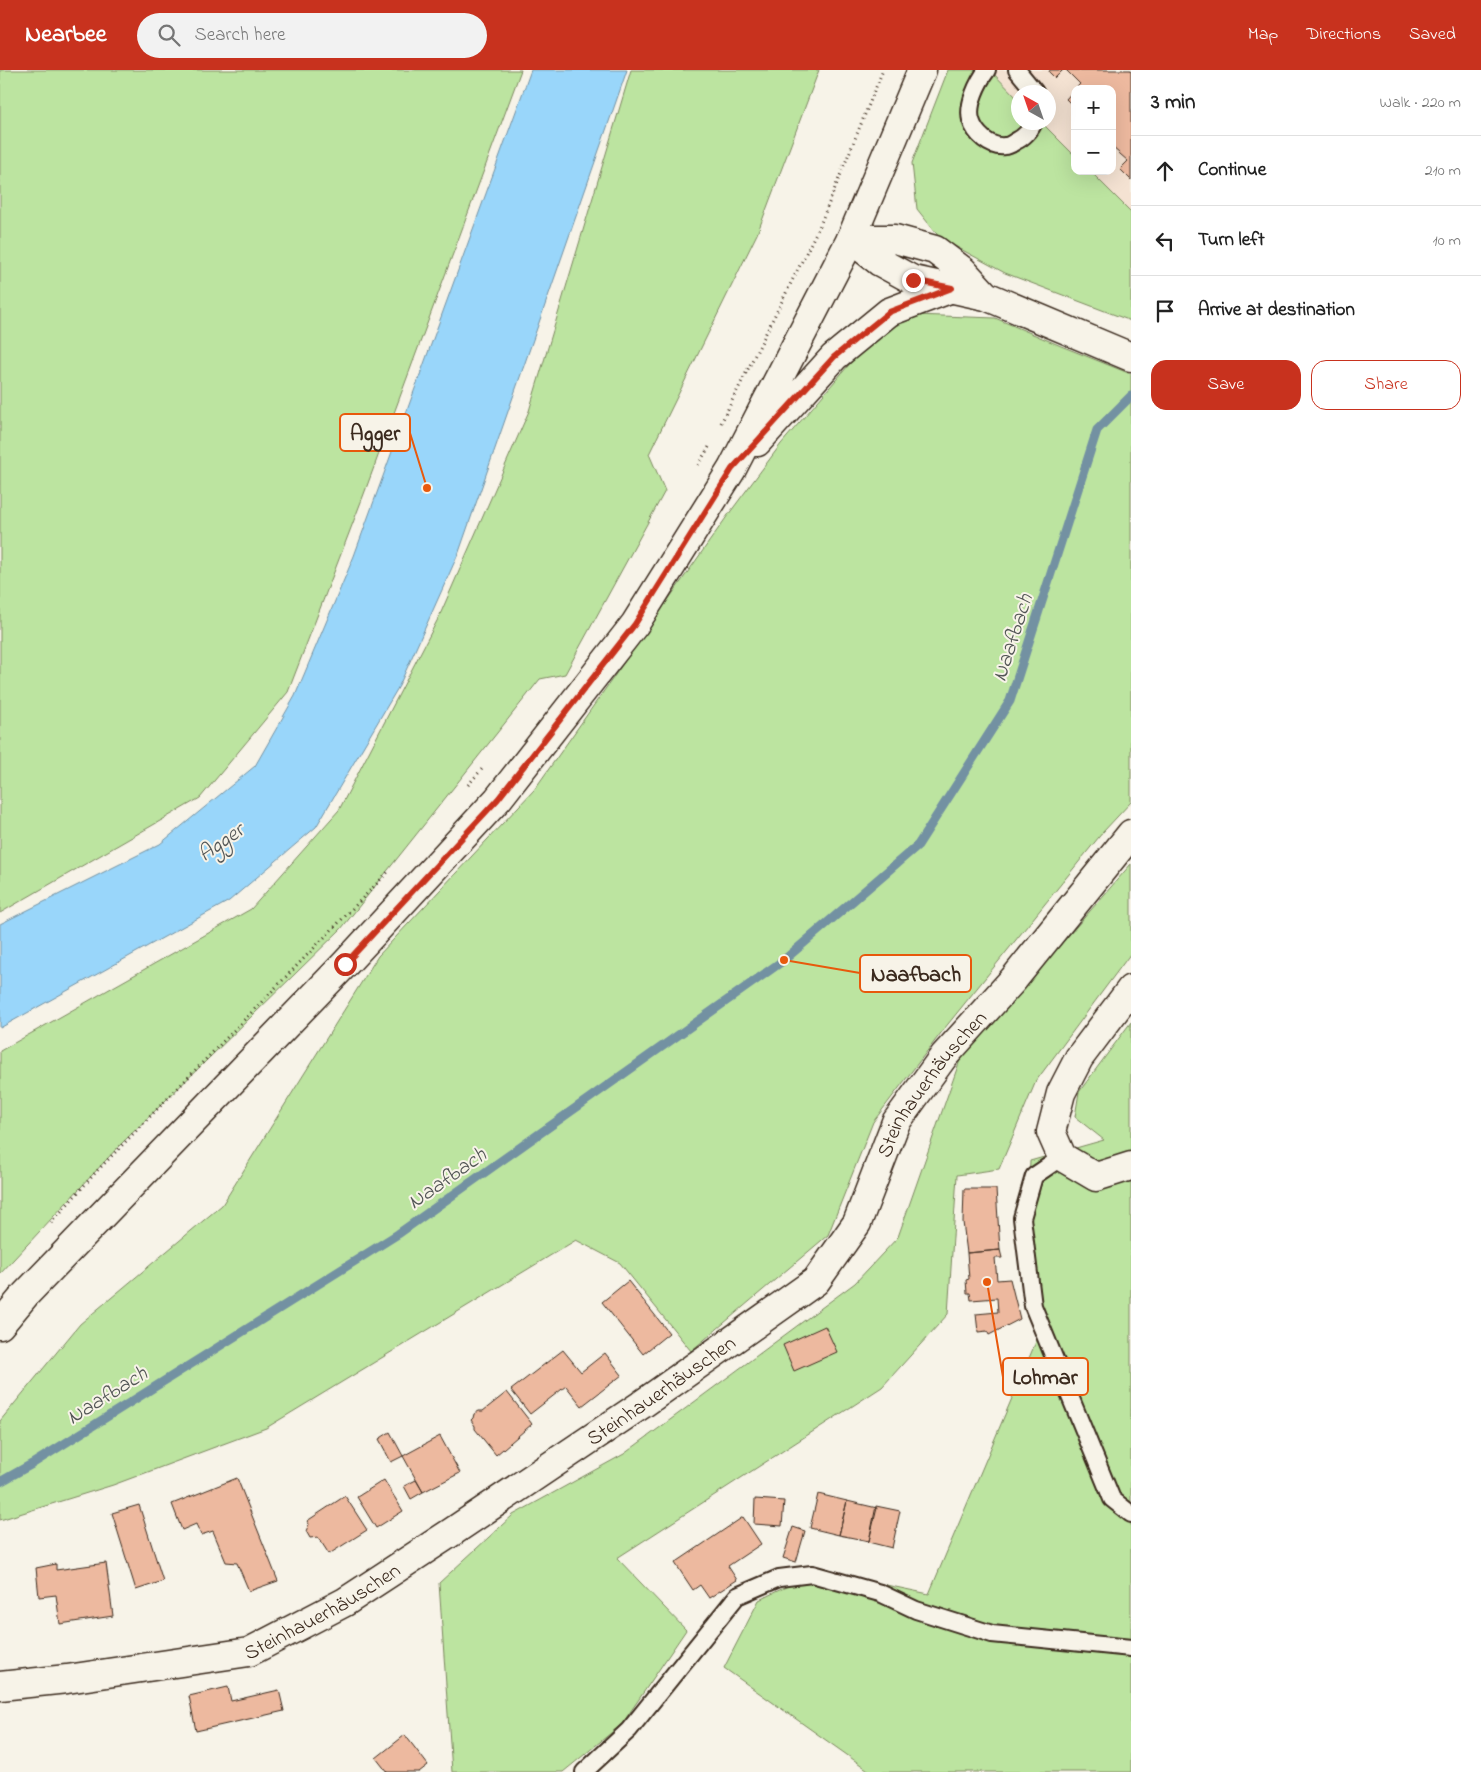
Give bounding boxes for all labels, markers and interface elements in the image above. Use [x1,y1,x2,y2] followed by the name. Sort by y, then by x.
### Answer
[137,13,487,58] search box
[25,18,107,53] text: Nearbee
[155,21,183,49] icon: search
[195,22,286,49] text: Search here
[1248,22,1278,48] text: Map
[1306,22,1381,48] text: Directions
[1409,22,1456,48] text: Saved
[1011,85,1056,130] north arrow
[1071,85,1116,175] map controls
[1071,85,1116,130] button: +
[1151,88,1195,118] text: 3 min
[1380,91,1461,115] text: Walk · 220 m
[1071,130,1116,175] button: −
[1151,157,1179,185] icon: ahead
[1198,157,1266,184] text: Continue
[1425,159,1461,183] text: 210 m
[1151,227,1179,255] icon: left
[1198,227,1265,254] text: Turn left
[1433,229,1461,253] text: 10 m
[902,269,925,292] route end
[1151,297,1179,325] icon: arrive
[1198,297,1355,324] text: Arrive at destination
[1151,360,1301,410] button: Save
[1311,360,1461,410] button: Share
[340,414,410,451] callout: Agger
[350,419,401,452] text: Agger
[985,590,1043,686] water label: Naafbach
[192,814,254,871] water label: Agger
[334,953,357,976] route start
[860,955,971,992] callout: Naafbach
[871,960,961,992] text: Naafbach
[871,1005,995,1162] street label: Steinhauerhäuschen
[402,1140,494,1218] water label: Naafbach
[581,1329,743,1454] street label: Steinhauerhäuschen
[1003,1358,1088,1395] callout: Lohmar
[61,1359,155,1434] water label: Naafbach
[1012,1363,1079,1395] text: Lohmar
[239,1556,407,1669] street label: Steinhauerhäuschen

